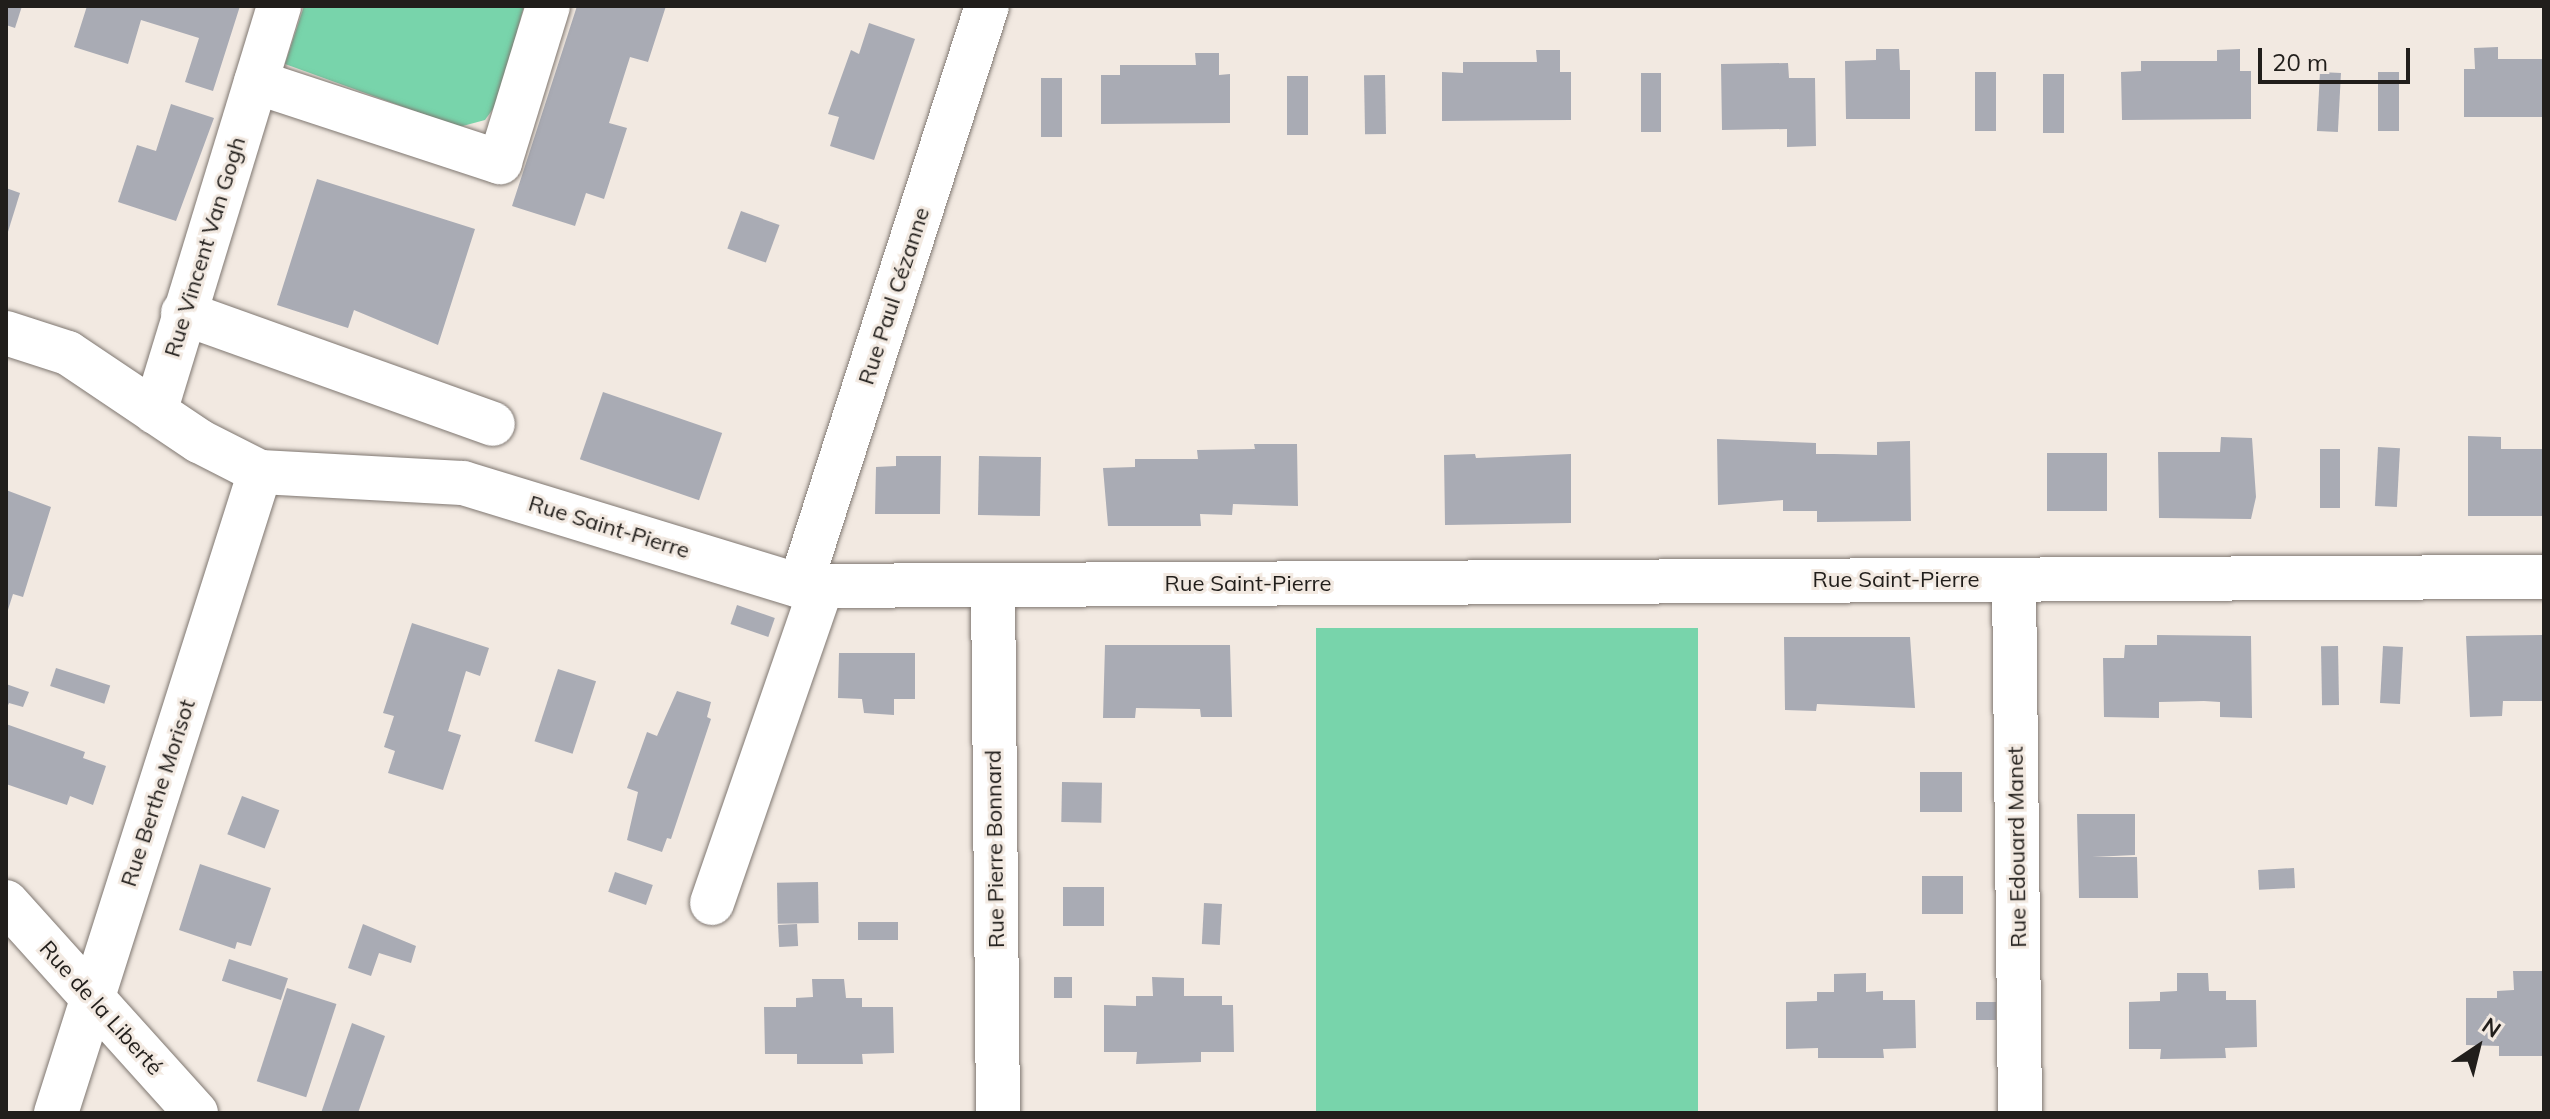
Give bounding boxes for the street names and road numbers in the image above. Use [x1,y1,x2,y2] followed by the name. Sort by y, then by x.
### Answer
[159,134,251,360] street label: Rue Vincent Van Gogh
[853,204,935,388] street label: Rue Paul Cézanne
[525,490,693,564] street label: Rue Saint-Pierre
[1813,567,1979,593] street label: Rue Saint-Pierre
[1165,571,1331,597] street label: Rue Saint-Pierre
[115,696,201,890] street label: Rue Berthe Morisot
[2002,746,2032,948] street label: Rue Edouard Manet
[980,750,1010,948] street label: Rue Pierre Bonnard
[34,936,168,1080] street label: Rue de la Liberté

